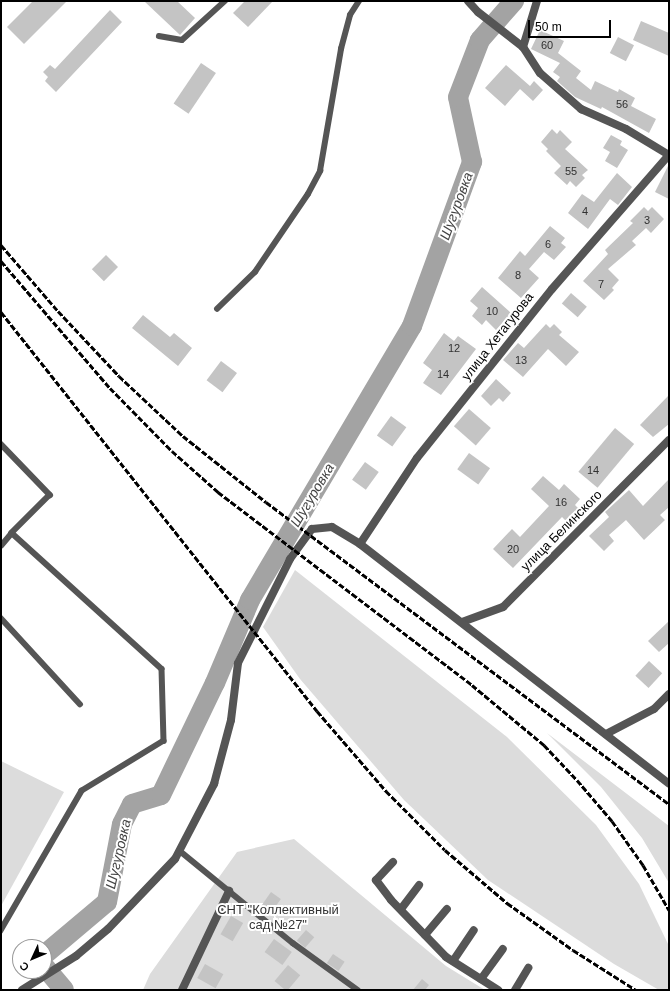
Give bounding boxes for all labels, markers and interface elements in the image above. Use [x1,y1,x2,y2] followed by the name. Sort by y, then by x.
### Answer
[530,12,613,38] scale bar
[535,20,562,34] text: 50 m
[541,38,553,52] house number: 60
[616,97,628,111] house number: 56
[565,164,577,178] house number: 55
[436,170,476,242] water label: Шугуровка
[582,204,588,218] house number: 4
[644,213,650,227] house number: 3
[545,237,551,251] house number: 6
[515,268,521,282] house number: 8
[598,277,604,291] house number: 7
[459,290,537,384] street label: улица Хетагурова
[486,304,498,318] house number: 10
[448,341,460,355] house number: 12
[515,353,527,367] house number: 13
[437,367,449,381] house number: 14
[286,460,338,530] water label: Шугуровка
[587,463,599,477] house number: 14
[518,487,606,575] street label: улица Белинского
[555,495,567,509] house number: 16
[507,542,519,556] house number: 20
[102,817,134,891] water label: Шугуровка
[217,903,339,934] park label: СНТ "Коллективный сад №27"
[12,939,52,979] north arrow
[17,960,31,974] text: С

